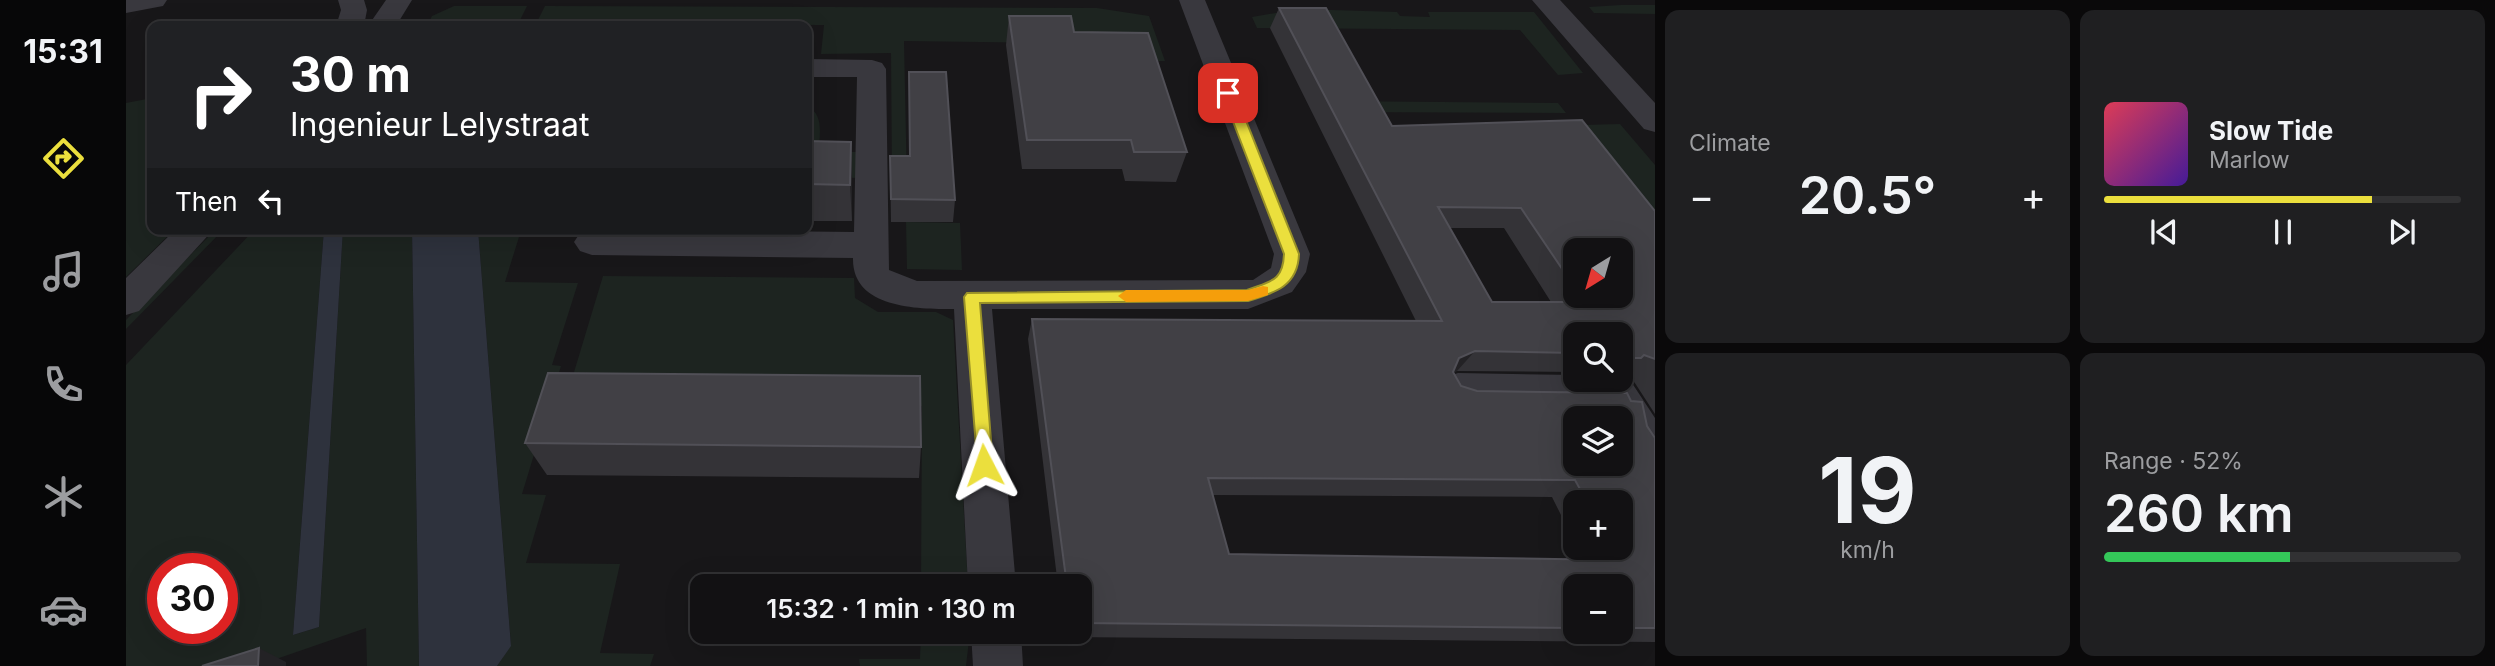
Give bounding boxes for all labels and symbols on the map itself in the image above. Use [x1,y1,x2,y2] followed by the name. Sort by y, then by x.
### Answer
[1198,63,1258,123] pin
[1563,238,1633,308] north arrow
[947,428,1021,502] position arrow
[147,553,238,644] speed limit sign: 30

